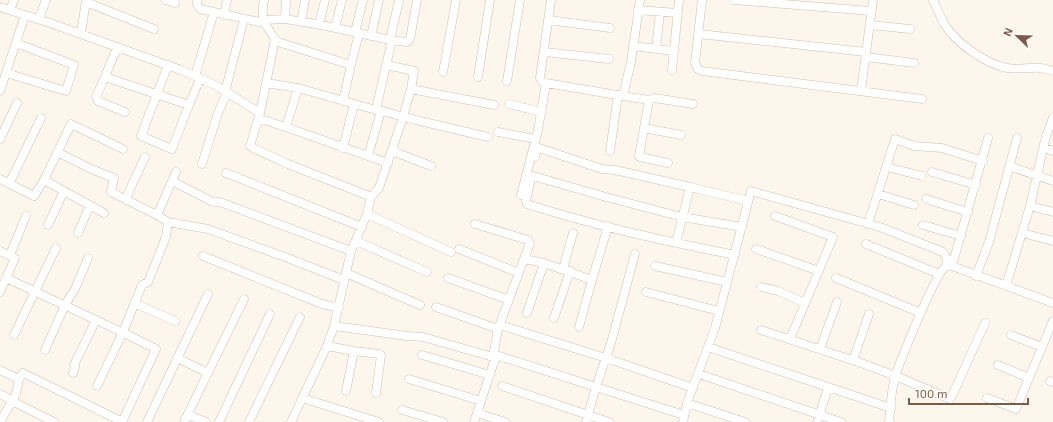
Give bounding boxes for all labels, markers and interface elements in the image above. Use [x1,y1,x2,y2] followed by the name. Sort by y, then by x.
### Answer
[997,16,1037,56] north arrow
[1000,26,1015,38] text: N
[909,380,1028,406] scale bar
[915,386,947,400] text: 100 m

